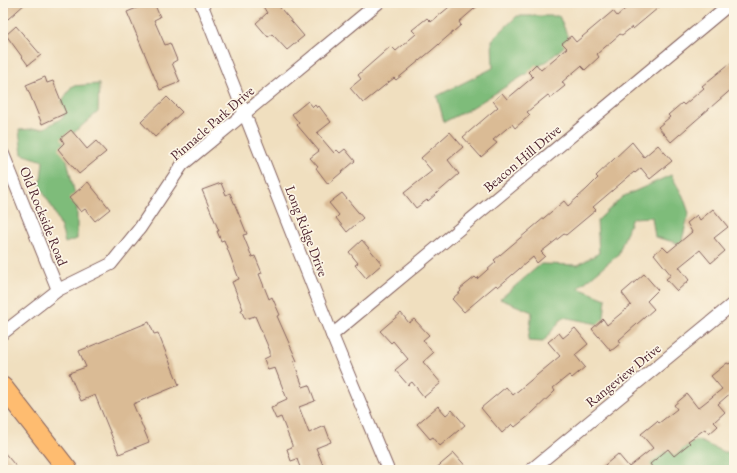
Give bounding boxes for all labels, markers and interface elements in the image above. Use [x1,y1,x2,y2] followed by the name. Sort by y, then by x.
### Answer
[166,81,258,164] street label: Pinnacle Park Drive
[479,120,565,196] street label: Beacon Hill Drive
[16,164,72,269] street label: Old Rockside Road
[281,183,333,280] street label: Long Ridge Drive
[582,339,665,411] street label: Rangeview Drive

